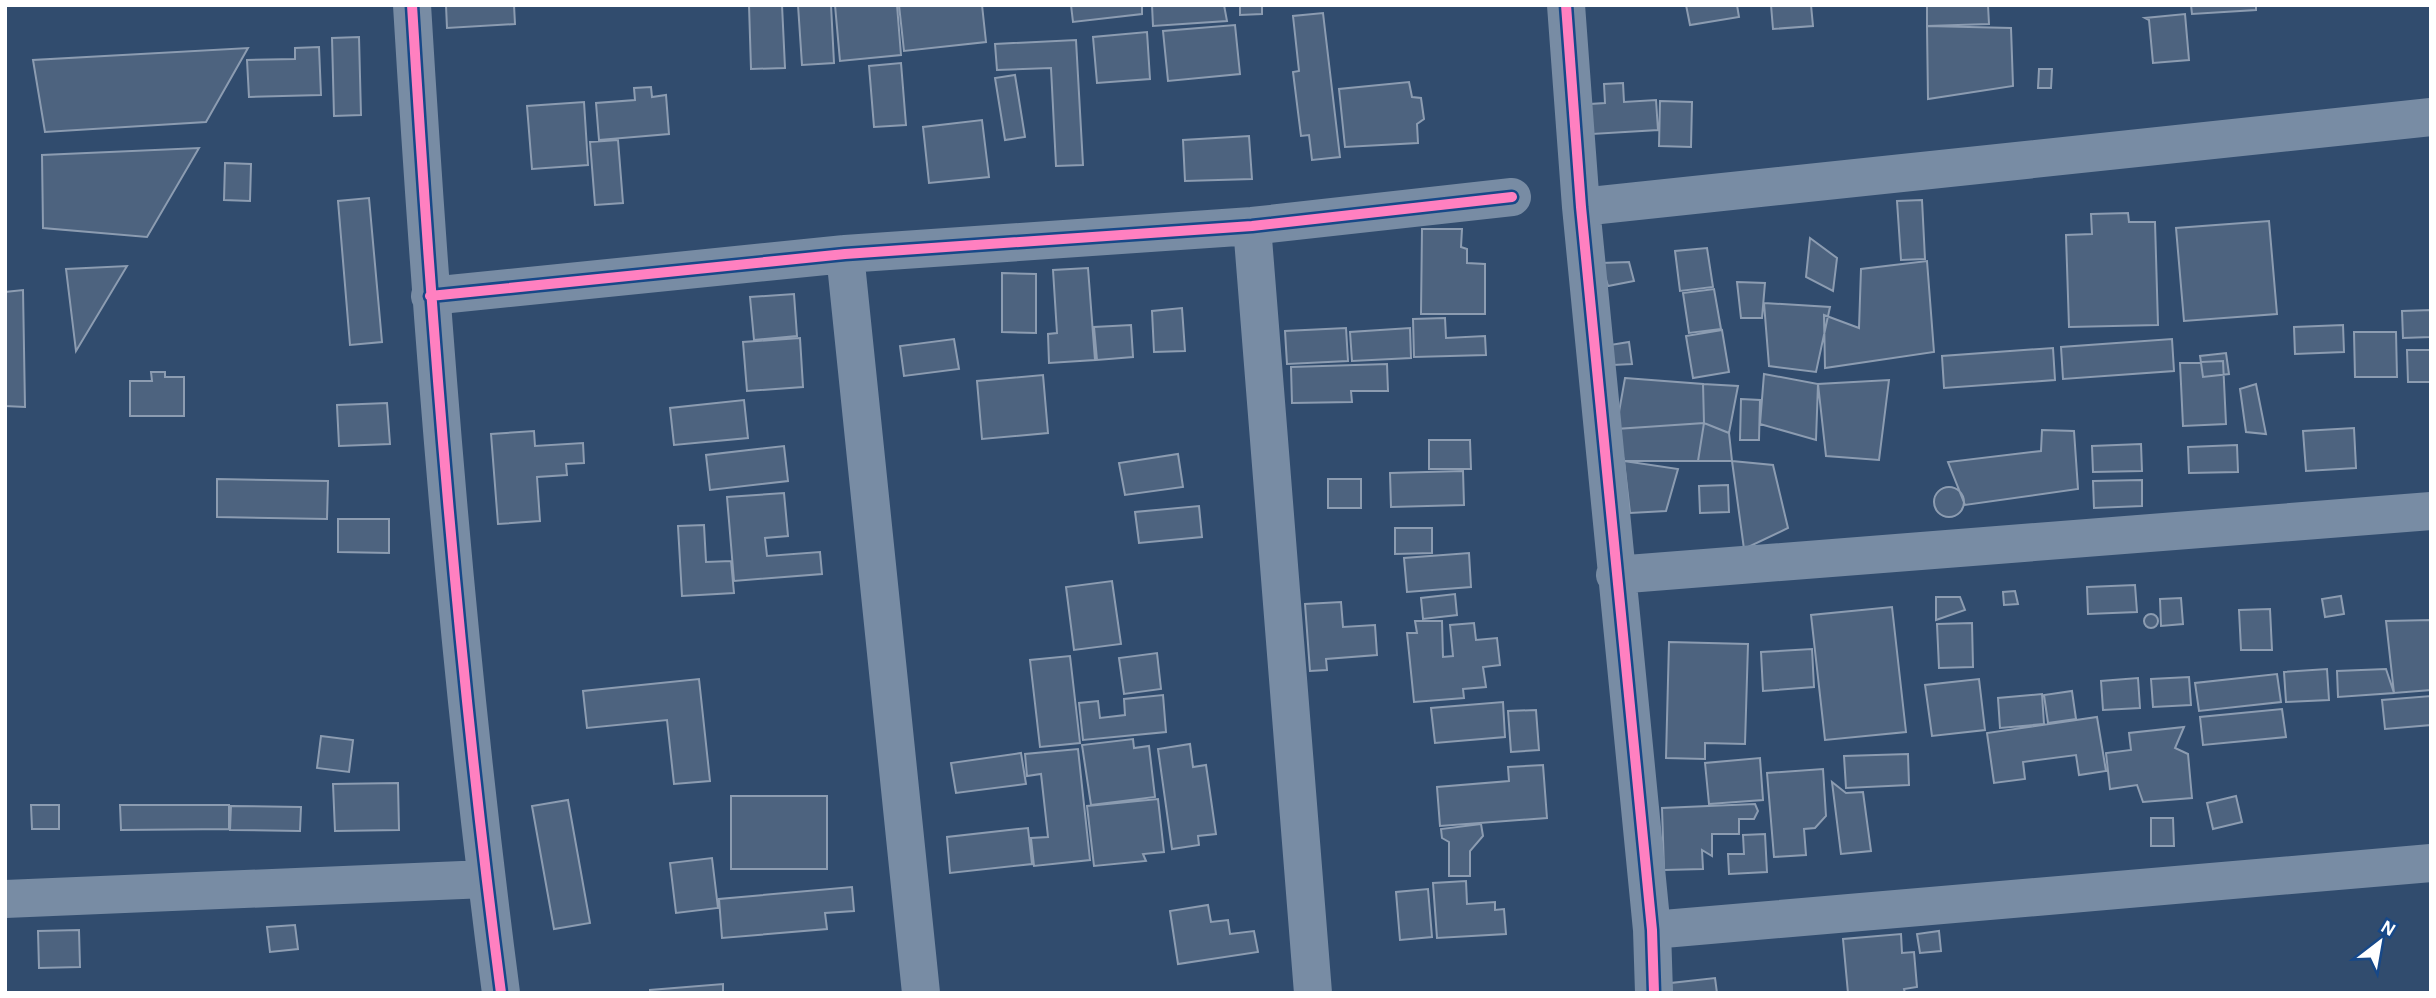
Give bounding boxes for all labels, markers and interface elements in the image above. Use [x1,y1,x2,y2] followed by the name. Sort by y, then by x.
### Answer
[2345,907,2415,977] north arrow
[2377,917,2399,940] text: N

